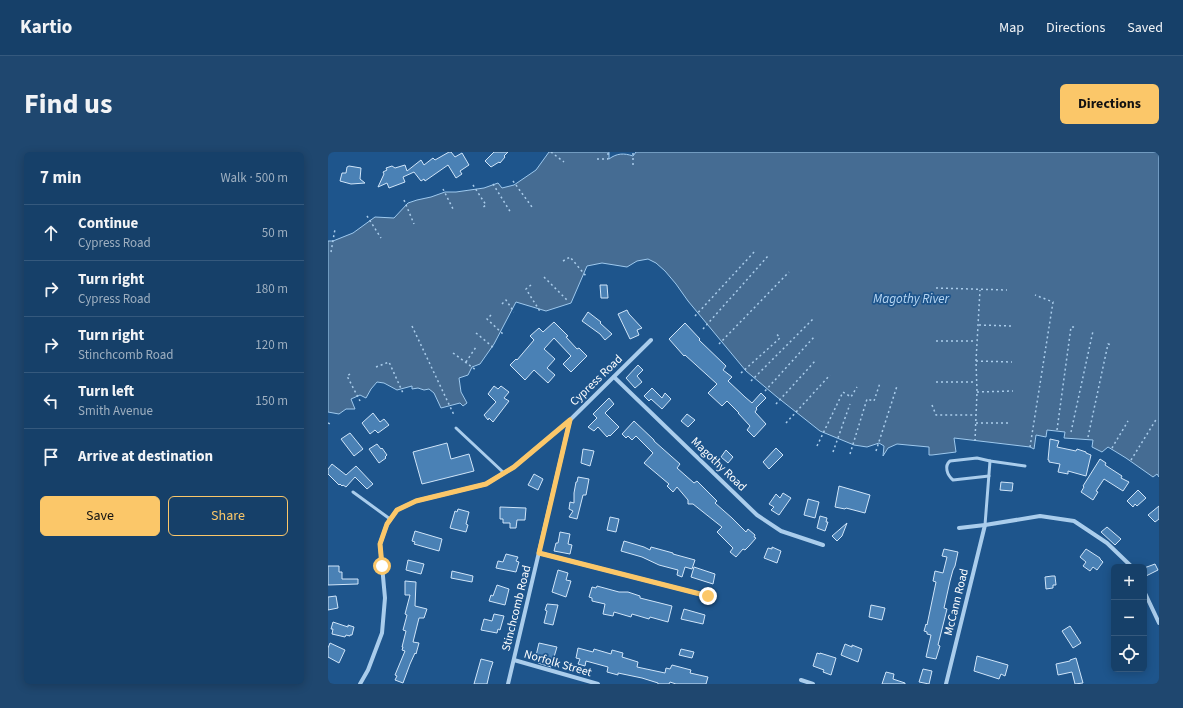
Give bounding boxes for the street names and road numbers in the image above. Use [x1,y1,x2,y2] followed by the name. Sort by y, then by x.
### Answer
[566,351,626,410] street label: Cypress Road
[687,433,750,495] street label: Magothy Road
[498,563,535,653] street label: Stinchcomb Road
[940,567,973,637] street label: McCann Road
[522,646,594,681] street label: Norfolk Street

